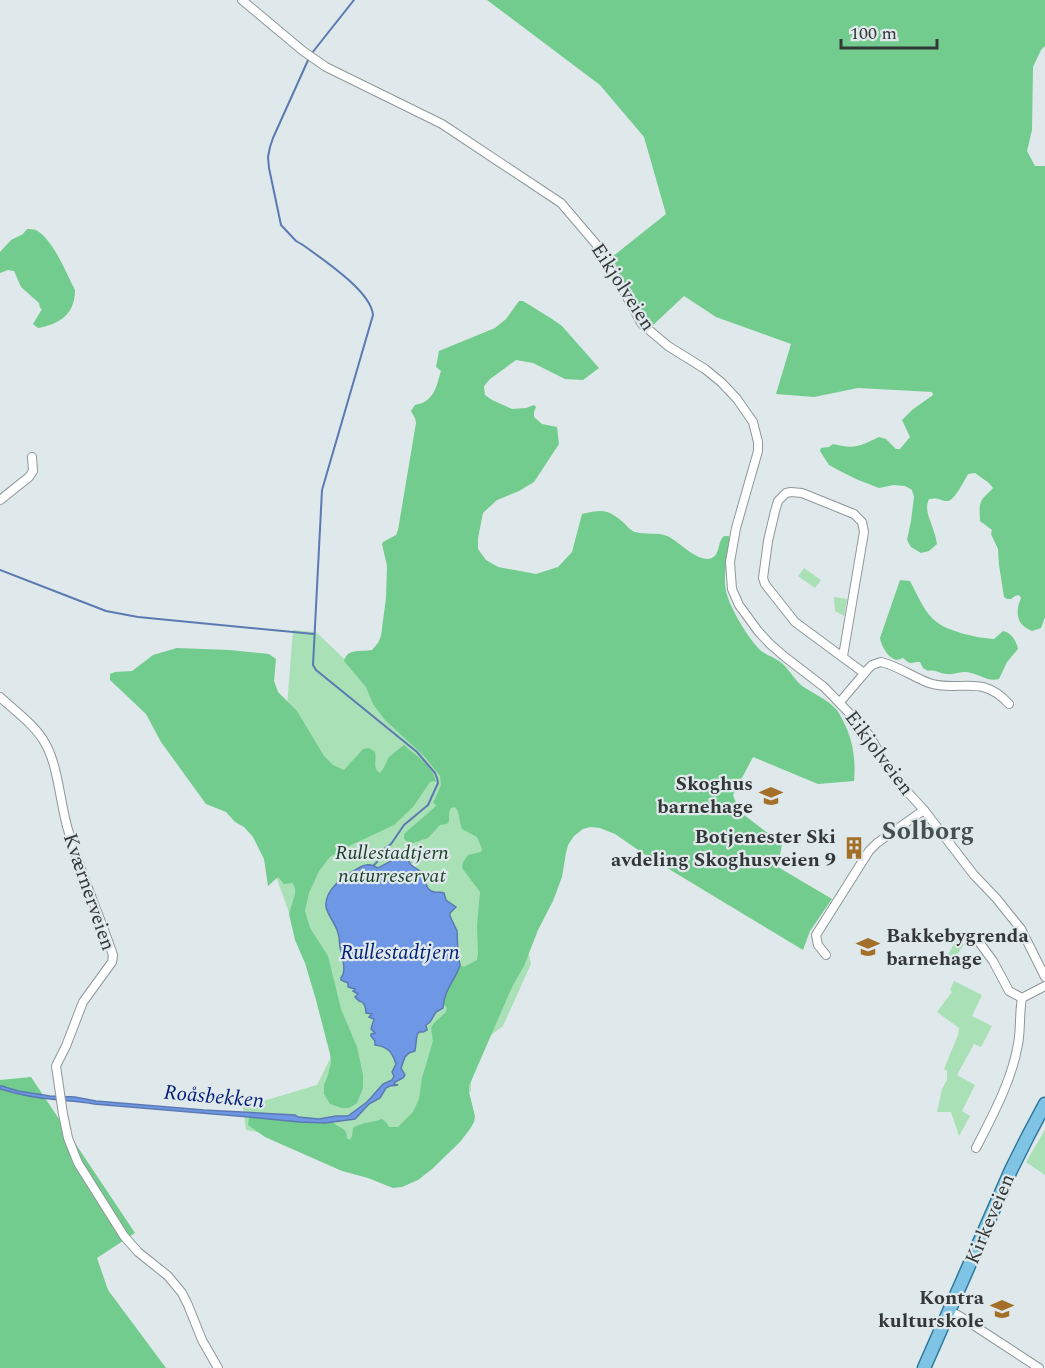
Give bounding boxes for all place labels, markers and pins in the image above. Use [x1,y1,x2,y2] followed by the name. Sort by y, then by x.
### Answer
[657,769,753,822] place label: Skoghus barnehage
[758,783,784,809] school or university icon: Skoghus barnehage
[611,822,836,875] place label: Botjenester Ski avdeling Skoghusveien 9
[841,835,867,861] building icon: Botjenester Ski avdeling Skoghusveien 9
[886,921,1030,974] place label: Bakkebygrenda barnehage
[855,934,881,960] school or university icon: Bakkebygrenda barnehage
[878,1283,985,1336] place label: Kontra kulturskole
[989,1296,1015,1322] school or university icon: Kontra kulturskole

